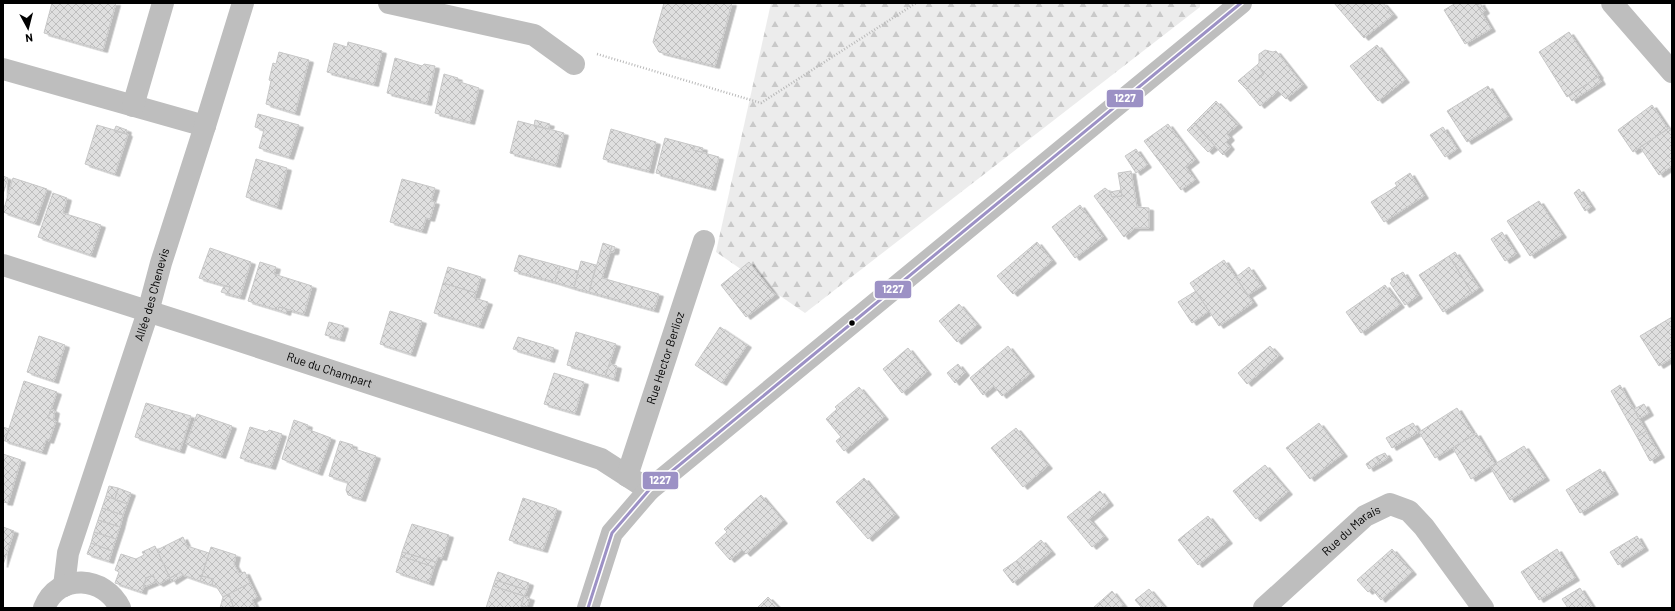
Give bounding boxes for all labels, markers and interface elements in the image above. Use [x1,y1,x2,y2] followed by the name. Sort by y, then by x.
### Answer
[8,8,48,48] north arrow
[25,32,34,45] text: N
[1106,89,1144,108] line badge: 1227
[1114,91,1136,104] text: 1227
[131,246,171,343] street label: Allée des Chenevis
[874,280,912,299] line badge: 1227
[882,282,904,295] text: 1227
[643,310,686,406] street label: Rue Hector Berlioz
[847,318,857,328] unlabelled marker
[285,349,374,390] street label: Rue du Champart
[642,471,679,490] line badge: 1227
[649,473,671,486] text: 1227
[1318,502,1383,558] street label: Rue du Marais

